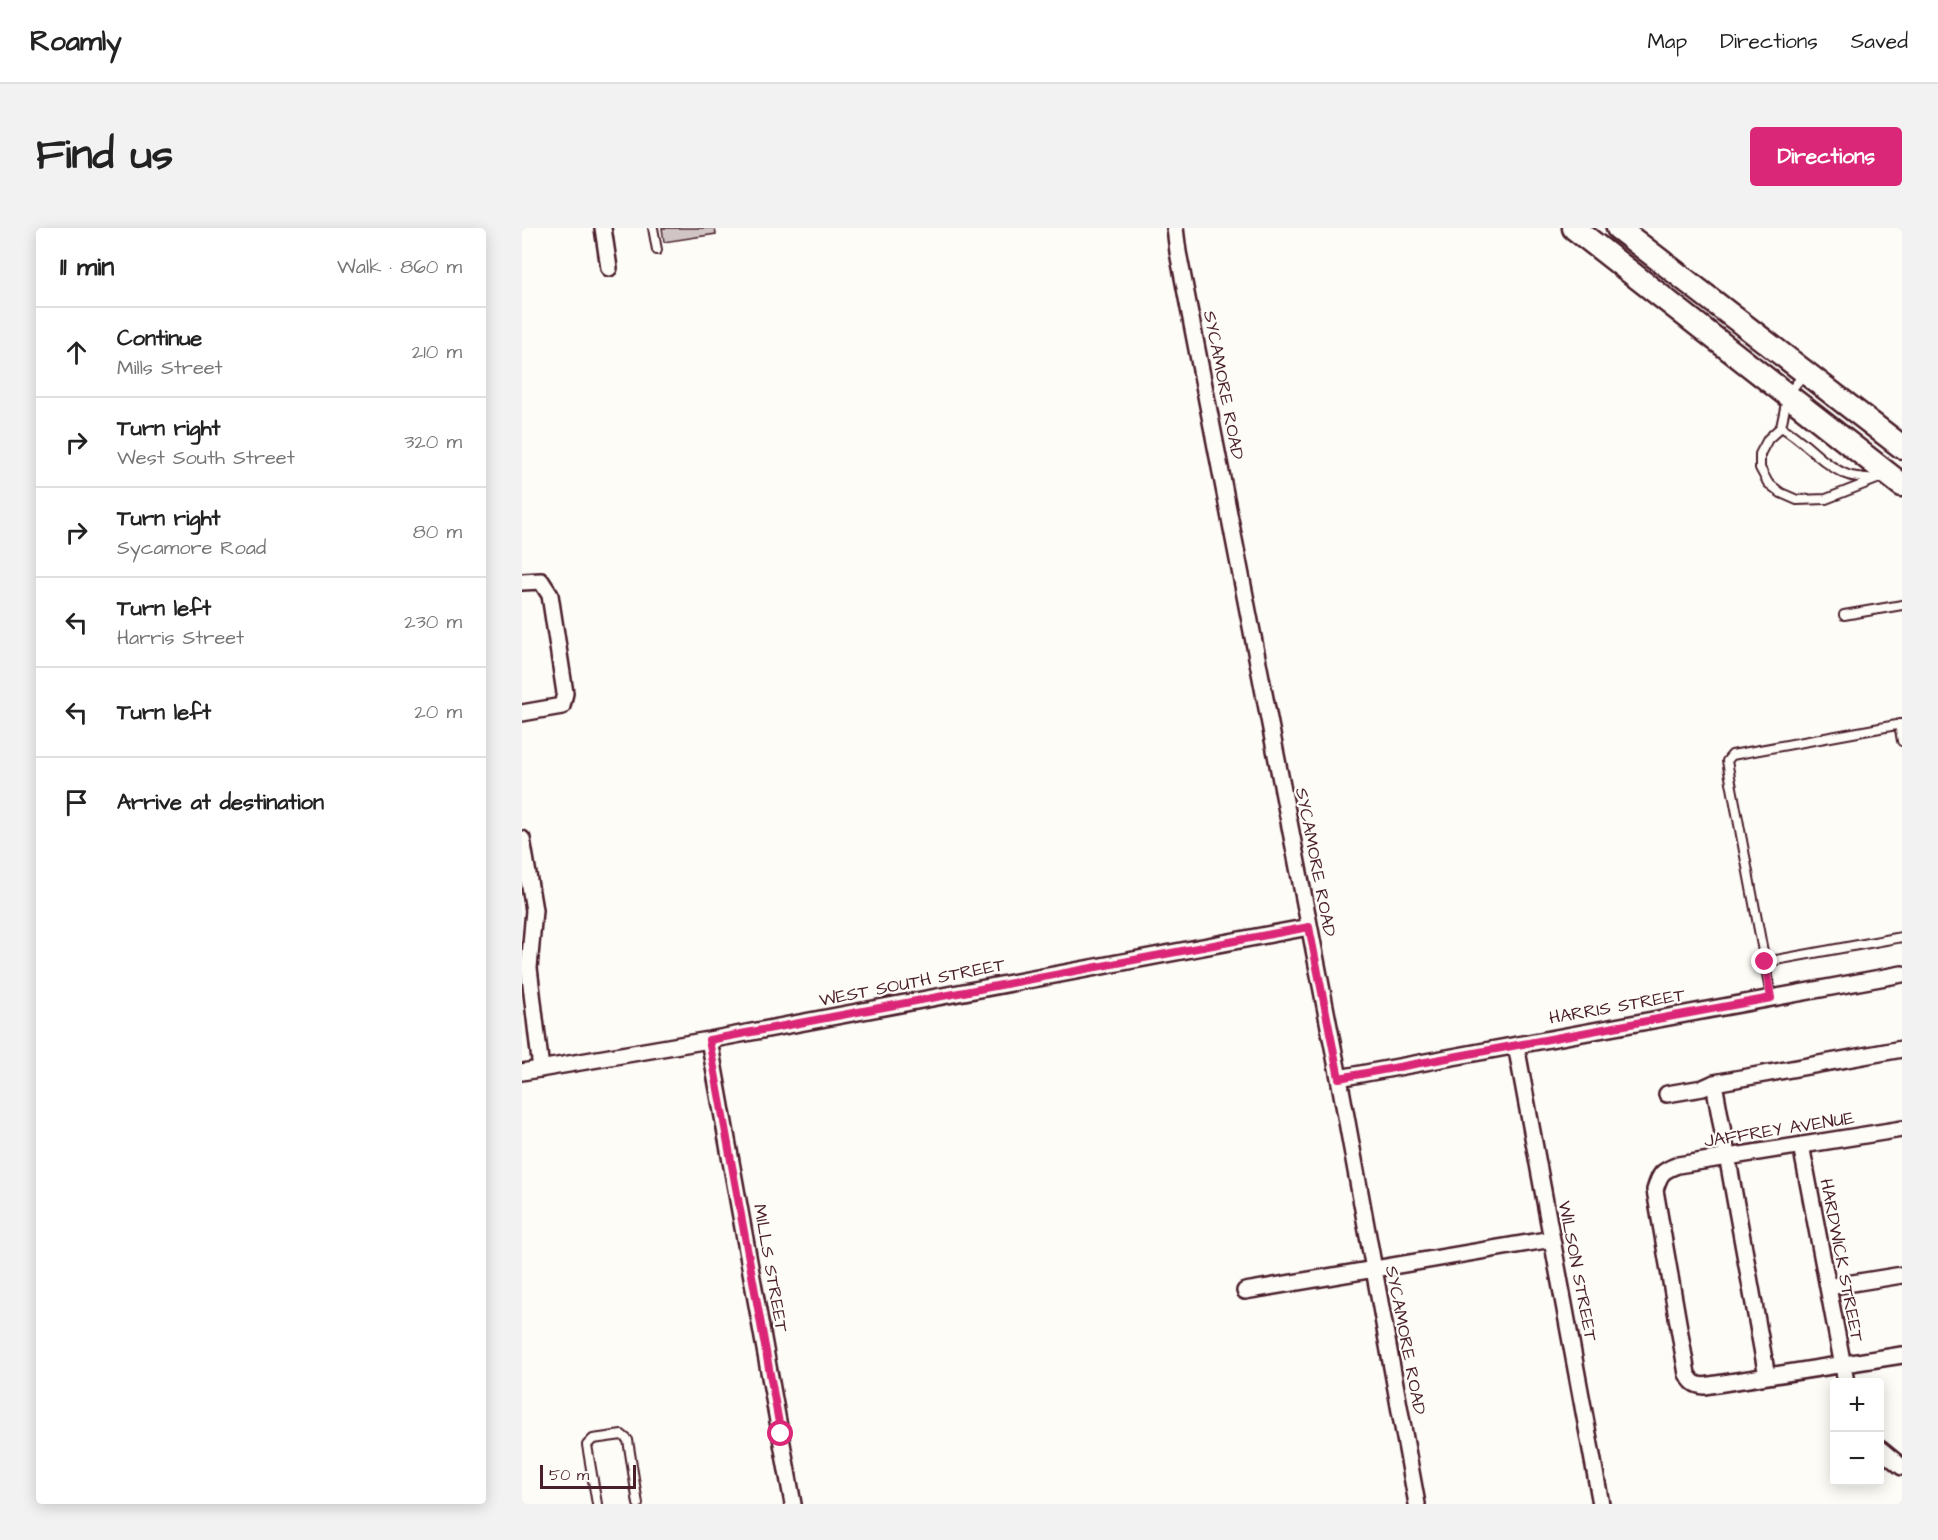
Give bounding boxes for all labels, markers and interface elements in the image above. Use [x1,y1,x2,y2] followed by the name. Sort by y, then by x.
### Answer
[30,22,122,61] text: Roamly
[1647,27,1687,56] text: Map
[1720,27,1818,56] text: Directions
[1851,27,1908,56] text: Saved
[36,127,173,185] text: Find us
[1750,127,1902,186] button: Directions
[60,249,114,285] text: 11 min
[337,253,462,281] text: Walk · 860 m
[1197,308,1250,462] street label: SYCAMORE ROAD
[117,323,202,354] text: Continue
[60,336,93,369] icon: ahead
[412,338,462,366] text: 210 m
[117,354,223,382] text: Mills Street
[117,413,220,444] text: Turn right
[60,426,93,459] icon: right
[404,428,462,456] text: 320 m
[117,444,295,472] text: West South Street
[117,503,220,534] text: Turn right
[60,516,93,549] icon: right
[413,518,462,546] text: 80 m
[117,534,266,562] text: Sycamore Road
[117,593,211,624] text: Turn left
[60,606,93,639] icon: left
[404,608,462,636] text: 230 m
[117,624,244,652] text: Harris Street
[60,696,93,729] icon: left
[117,697,211,728] text: Turn left
[414,698,462,726] text: 20 m
[1289,785,1342,939] street label: SYCAMORE ROAD
[60,786,93,819] icon: arrive
[117,787,324,818] text: Arrive at destination
[1751,948,1777,974] route end
[817,952,1008,1013] street label: WEST SOUTH STREET
[1547,982,1688,1031] street label: HARRIS STREET
[1702,1105,1856,1154] street label: JAFFREY AVENUE
[1813,1176,1870,1345] street label: HARDWICK STREET
[1552,1199,1604,1344] street label: WILSON STREET
[747,1202,794,1335] street label: MILLS STREET
[1379,1263,1432,1417] street label: SYCAMORE ROAD
[1830,1378,1884,1486] map controls
[1830,1378,1884,1432] button: +
[767,1420,793,1446] route start
[1830,1432,1884,1486] button: −
[540,1462,636,1490] scale bar
[549,1464,589,1486] text: 50 m

